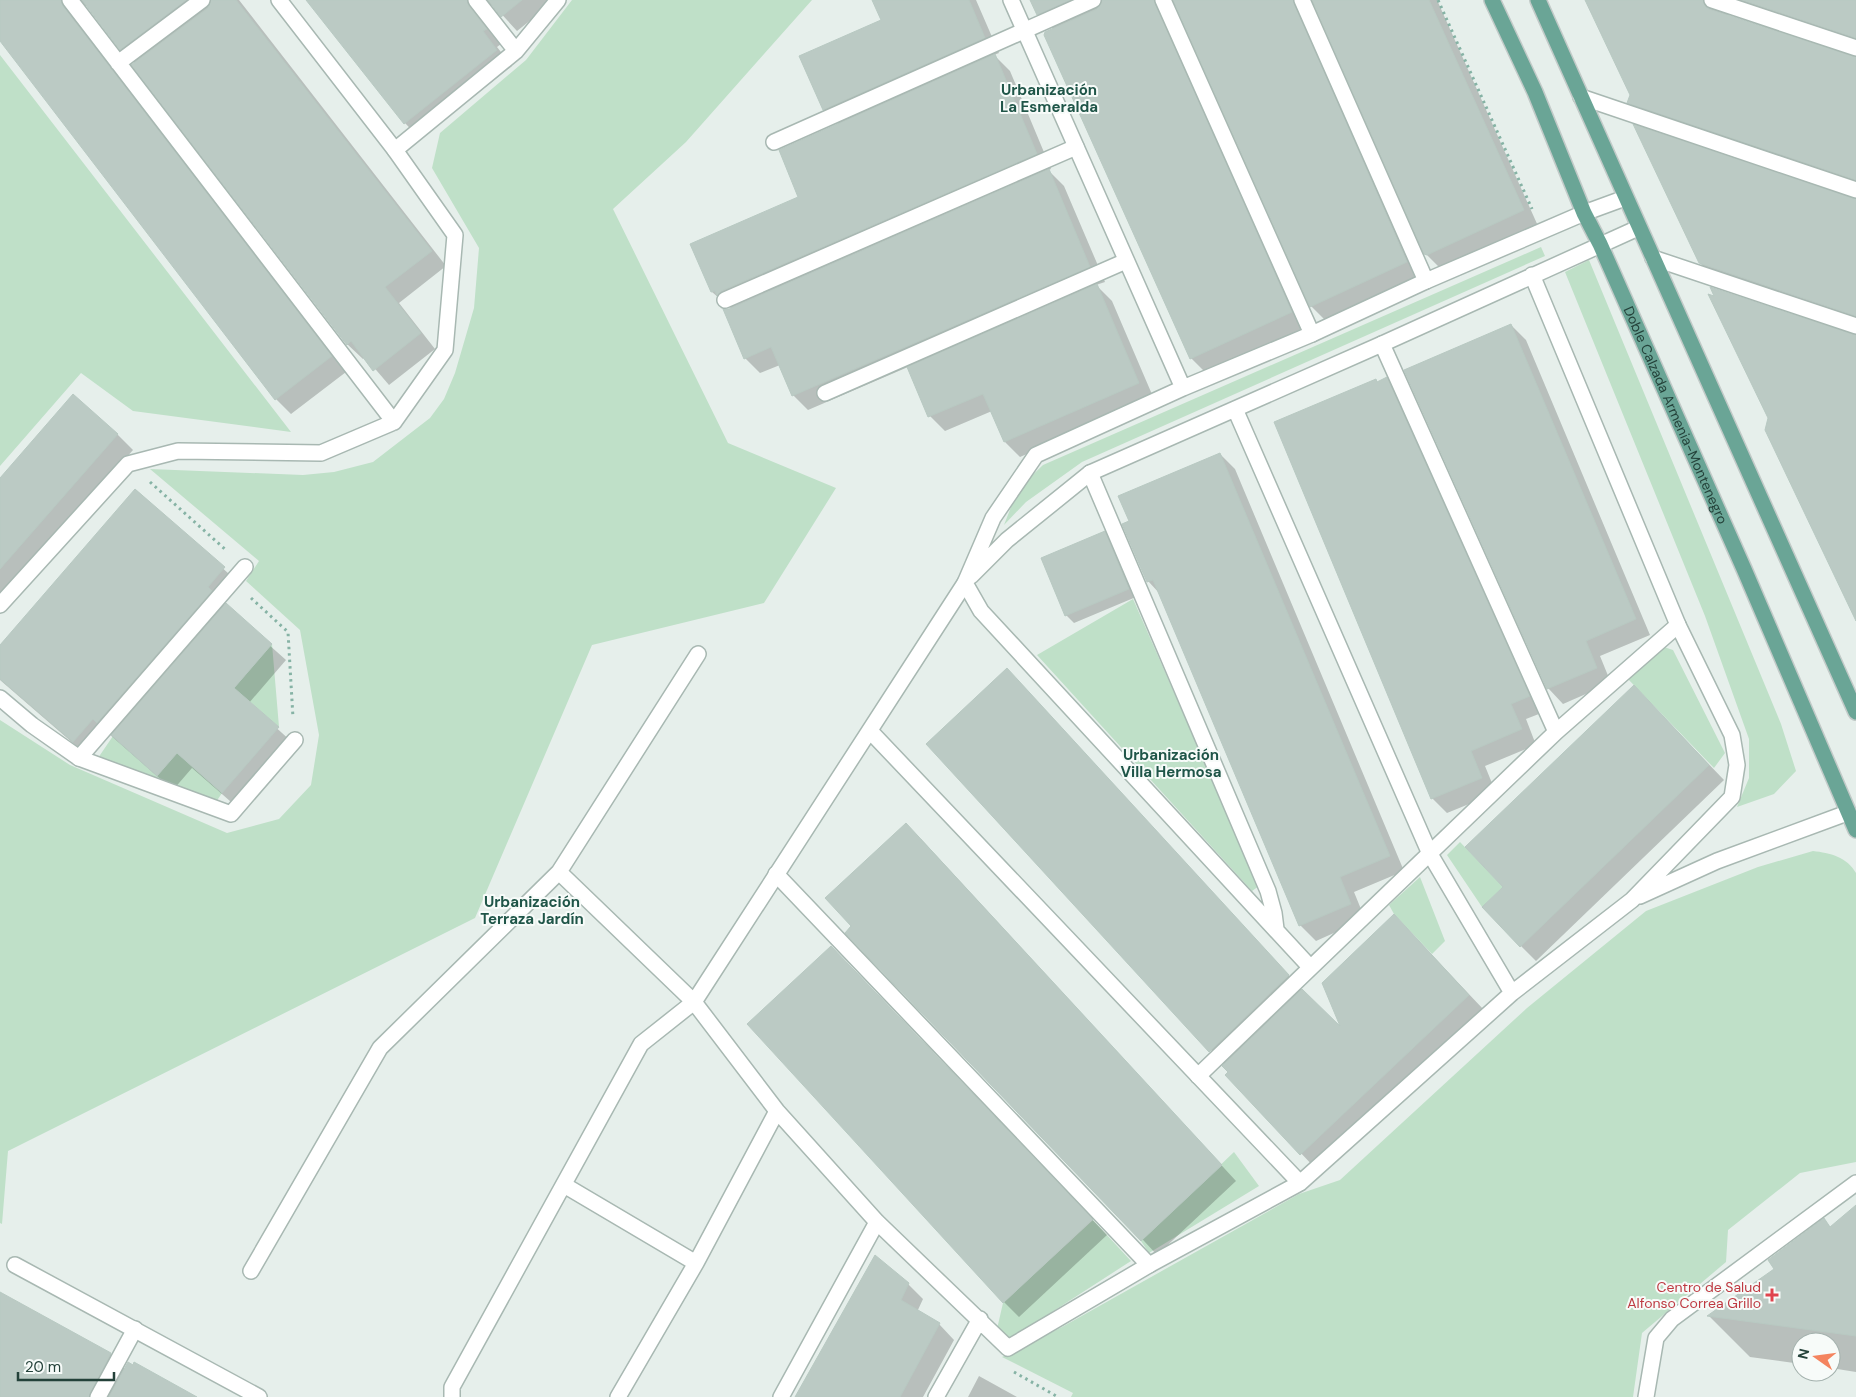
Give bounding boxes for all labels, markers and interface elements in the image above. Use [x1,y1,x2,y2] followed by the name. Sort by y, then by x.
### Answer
[1000,80,1098,117] district label: Urbanización La Esmeralda
[1620,303,1732,527] street label: Doble Calzada Armenia-Montenegro
[1121,745,1221,782] district label: Urbanización Villa Hermosa
[480,892,584,929] district label: Urbanización Terraza Jardín
[1627,1278,1761,1312] place label: Centro de Salud Alfonso Correa Grillo
[1765,1288,1779,1302] marker: Centro de Salud Alfonso Correa Grillo
[1791,1332,1841,1382] north arrow
[1793,1347,1813,1361] text: N
[18,1350,114,1382] scale bar
[25,1357,61,1377] text: 20 m

